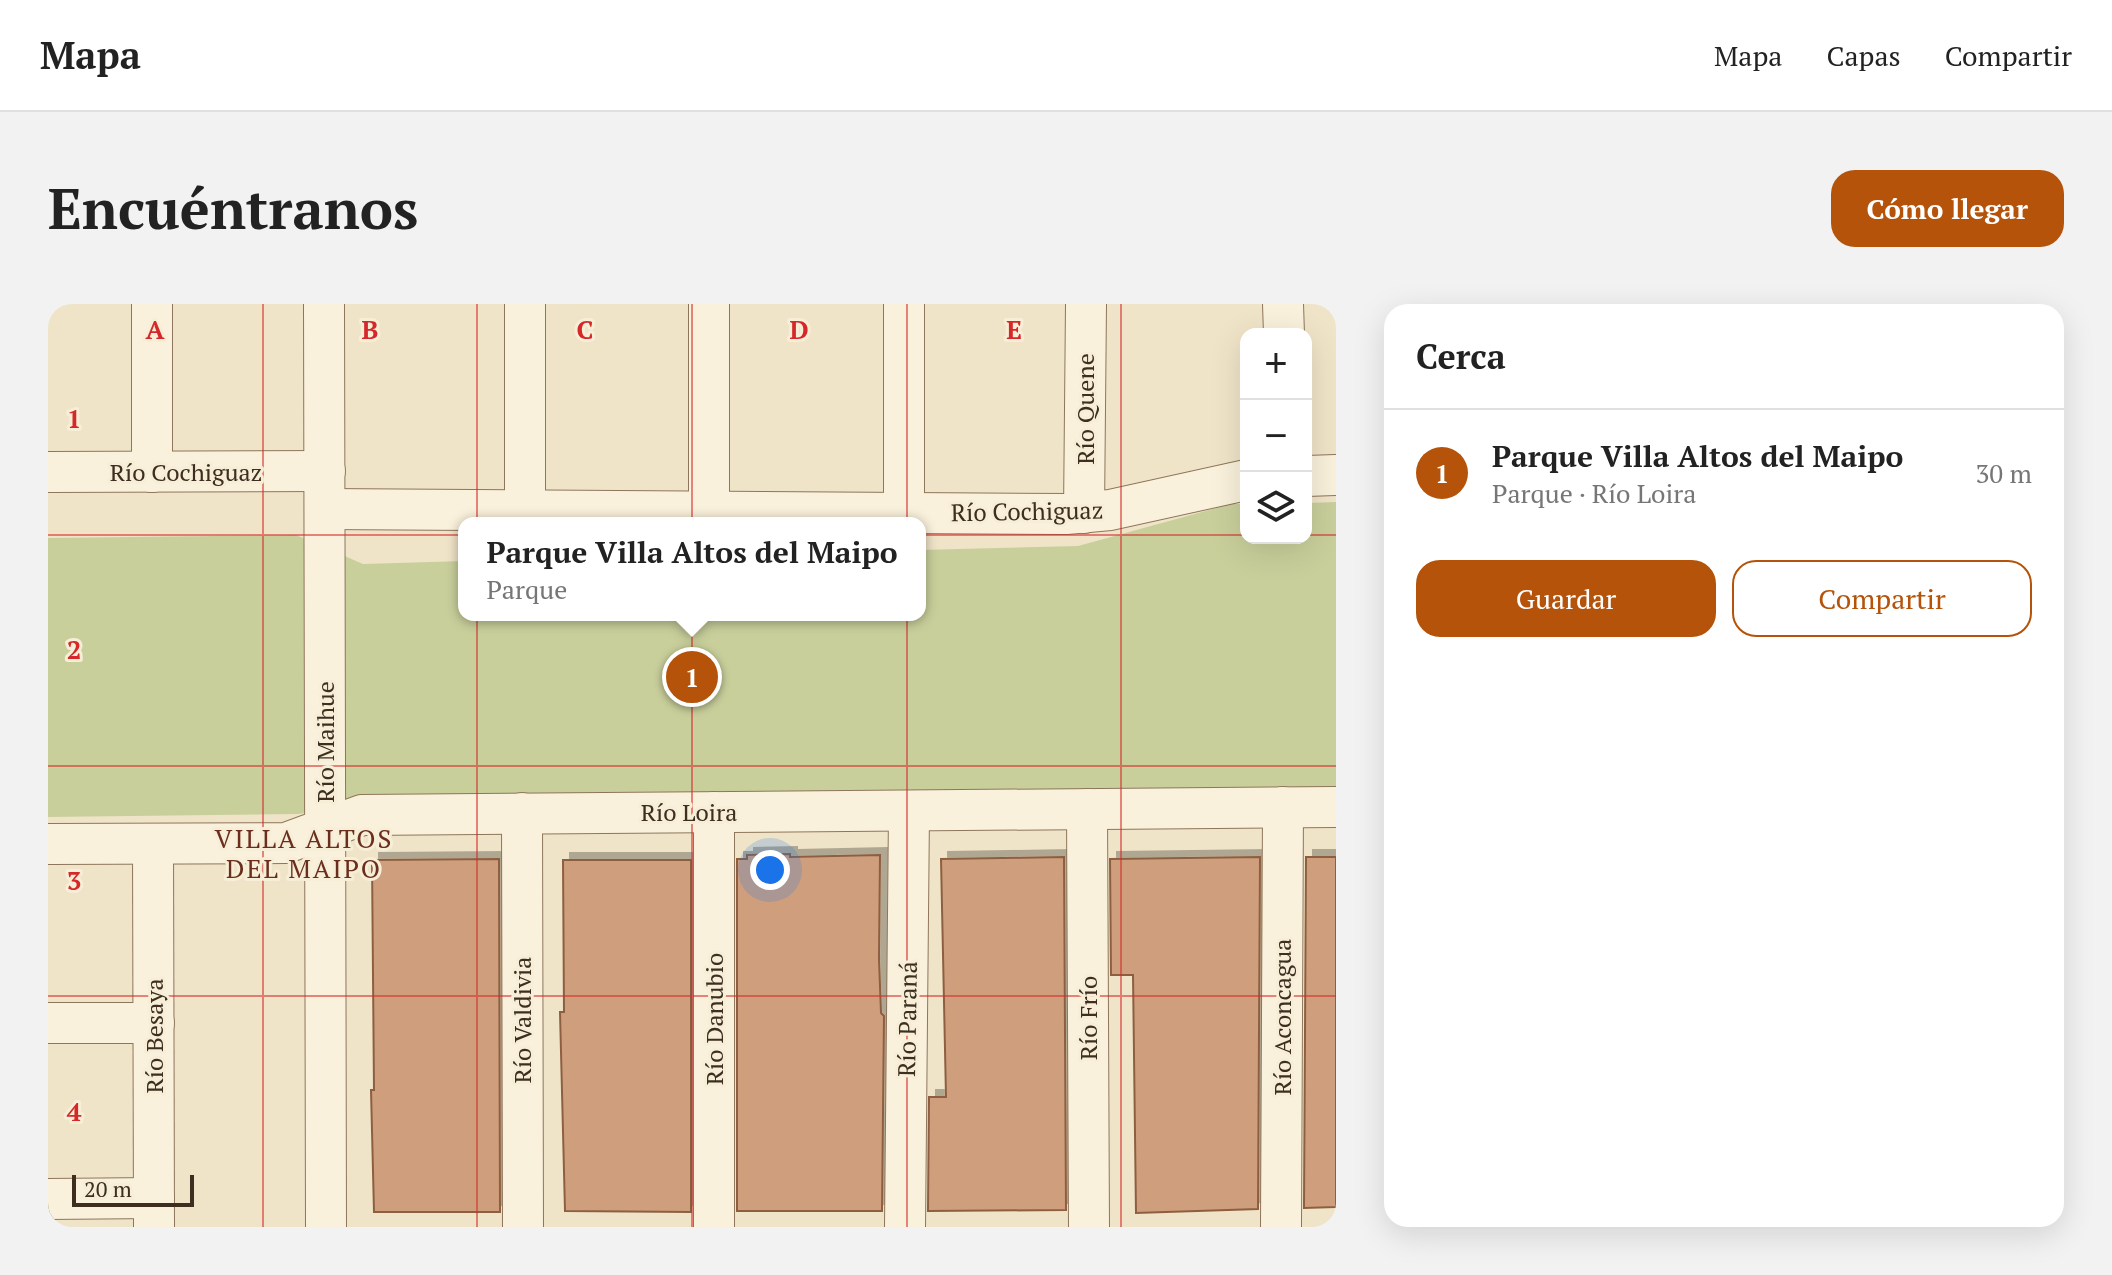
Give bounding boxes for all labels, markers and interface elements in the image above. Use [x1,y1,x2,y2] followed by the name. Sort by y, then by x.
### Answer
[40,30,141,80] text: Mapa
[1714,37,1782,74] text: Mapa
[1826,37,1901,74] text: Capas
[1945,37,2072,74] text: Compartir
[1831,170,2064,247] button: Cómo llegar
[48,171,418,245] text: Encuéntranos
[146,312,165,346] text: A
[362,312,378,346] text: B
[577,312,593,346] text: C
[789,312,809,346] text: D
[1006,312,1022,346] text: E
[1240,328,1312,544] map controls
[1240,328,1312,400] button: +
[1416,334,1506,379] text: Cerca
[1069,353,1101,465] street label: Río Quene
[1240,400,1312,472] button: −
[67,401,81,435] text: 1
[1492,436,1903,476] text: Parque Villa Altos del Maipo
[110,456,262,488] street label: Río Cochiguaz
[1435,456,1449,490] text: 1
[1976,456,2032,490] text: 30 m
[1240,472,1312,544] button: layers
[1492,476,1696,510] text: Parque · Río Loira
[950,494,1104,528] street label: Río Cochiguaz
[458,517,926,621] popup
[486,532,898,572] text: Parque Villa Altos del Maipo
[1416,560,1716,637] button: Guardar
[1732,560,2032,637] button: Compartir
[486,572,567,606] text: Parque
[67,632,81,666] text: 2
[666,647,718,707] pin: 1
[309,681,341,803] street label: Río Maihue
[641,796,737,828] street label: Río Loira
[215,821,393,885] district label: VILLA ALTOS DEL MAIPO
[750,850,790,890] your location
[67,863,81,897] text: 3
[1266,939,1298,1095] street label: Río Aconcagua
[698,953,730,1085] street label: Río Danubio
[506,957,538,1083] street label: Río Valdivia
[890,961,924,1077] street label: Río Paraná
[1072,976,1104,1060] street label: Río Frío
[138,978,170,1094] street label: Río Besaya
[67,1094,82,1128] text: 4
[72,1171,194,1207] scale bar
[84,1174,132,1203] text: 20 m

